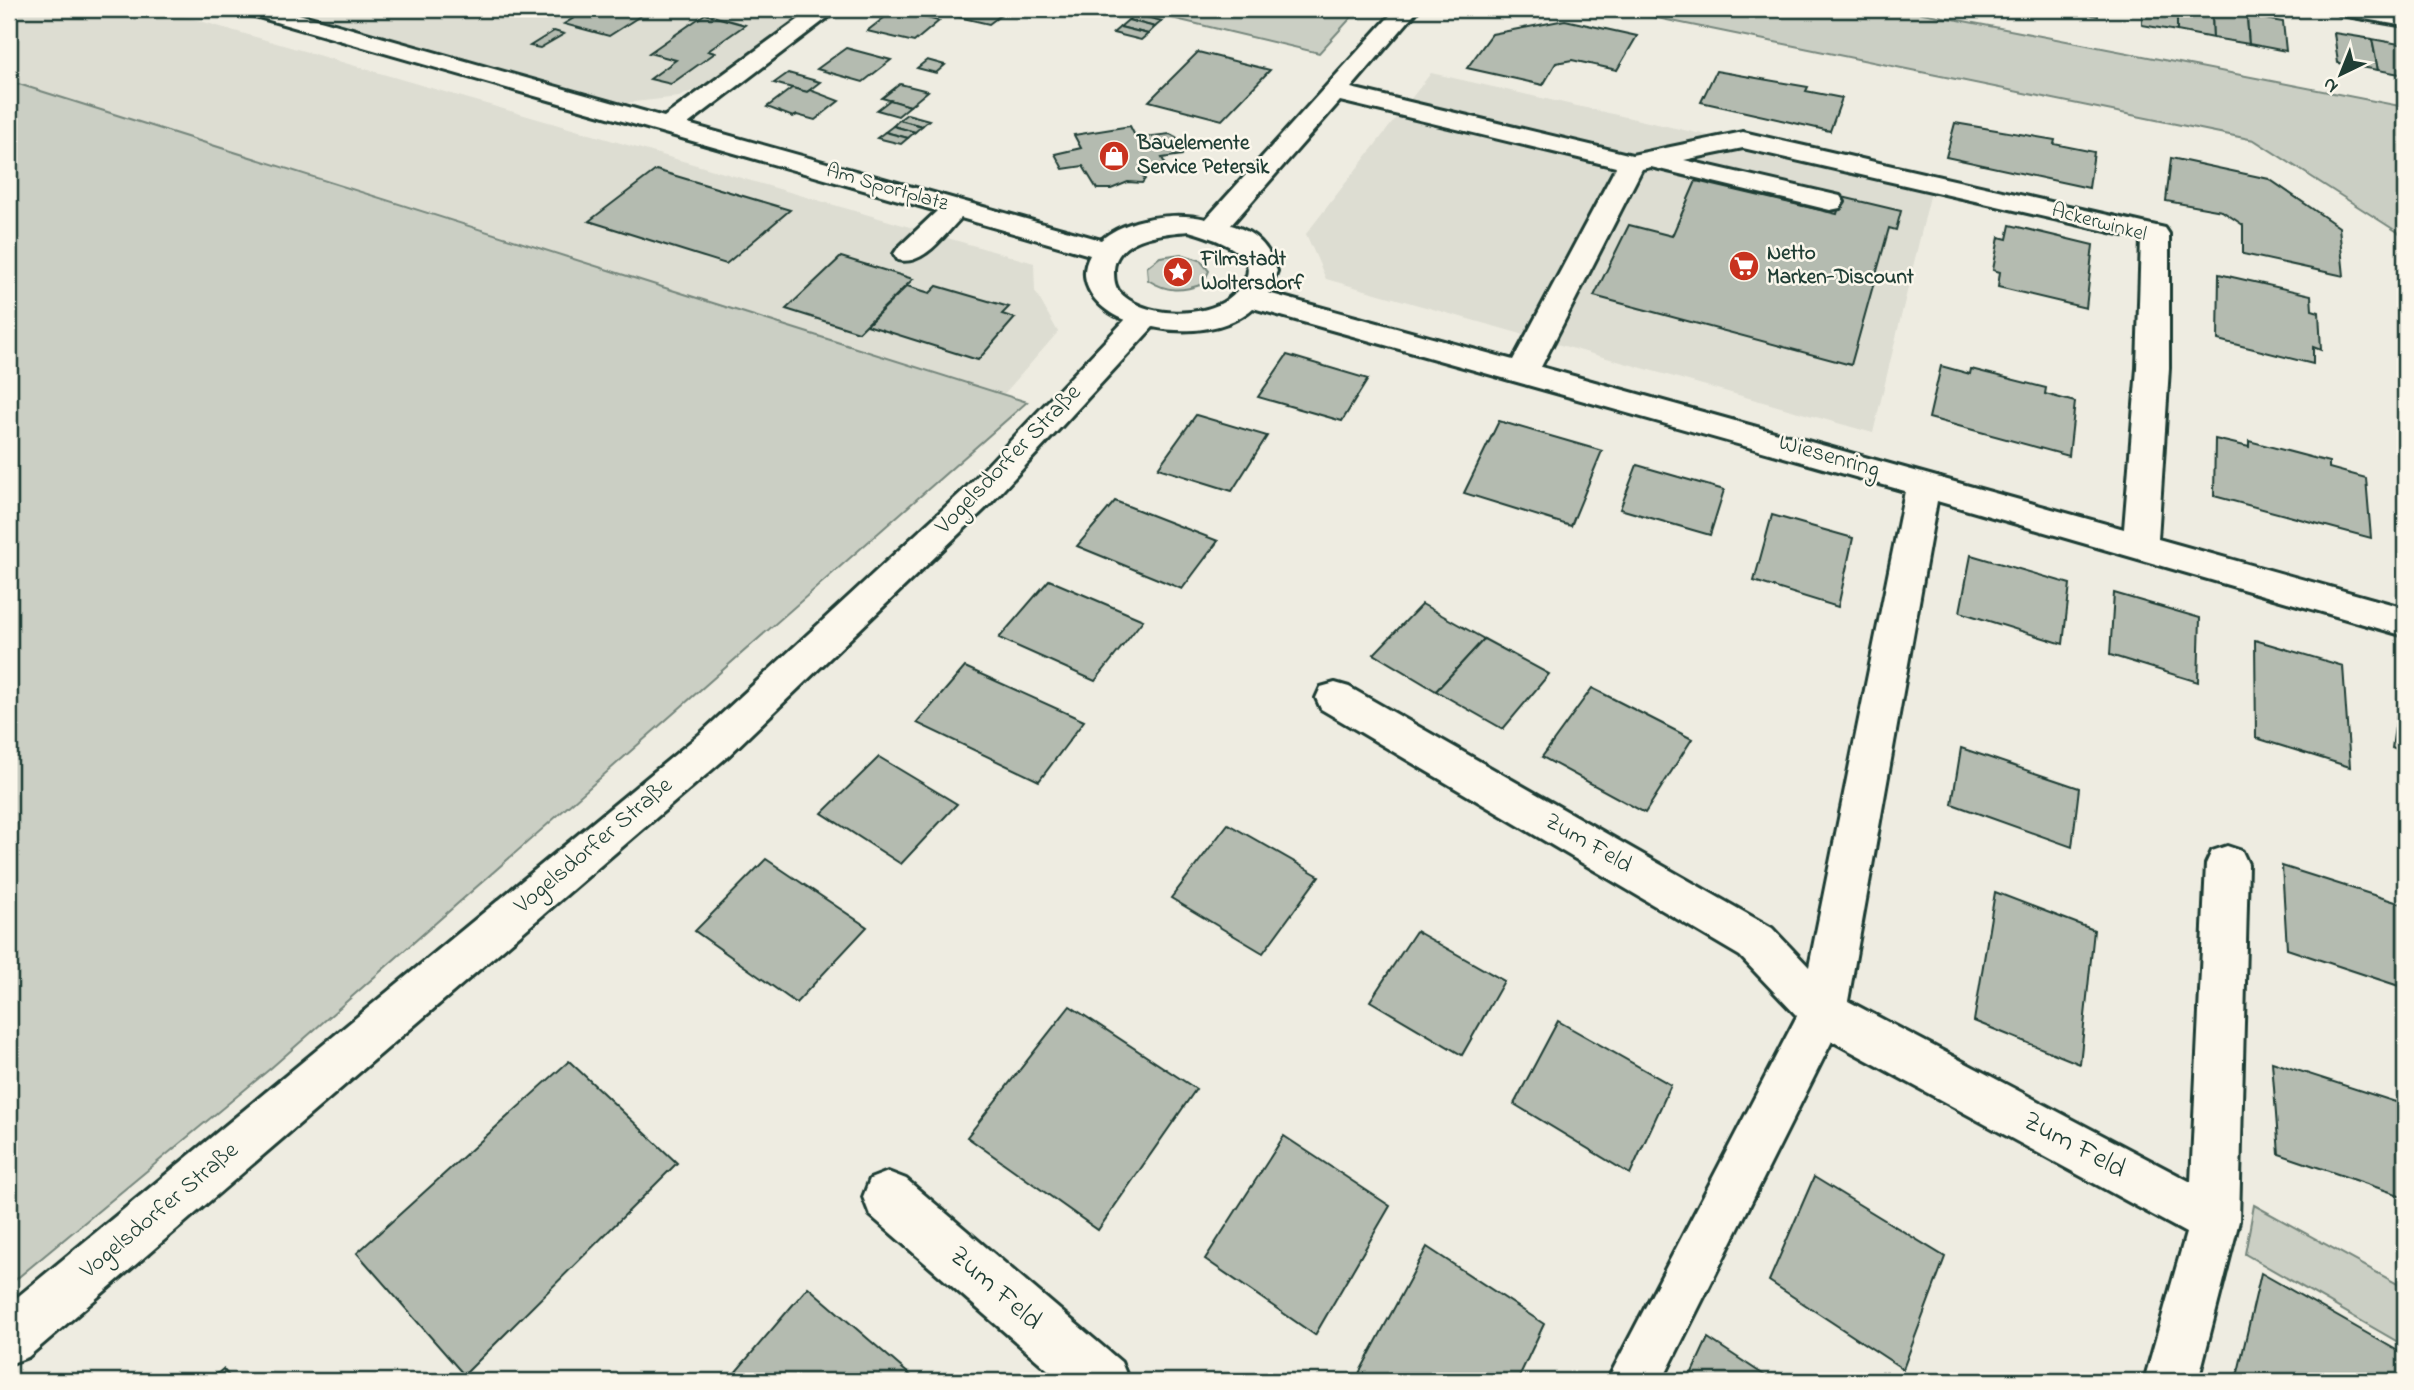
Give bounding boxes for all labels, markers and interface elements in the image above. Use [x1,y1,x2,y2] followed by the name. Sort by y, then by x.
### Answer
[2306,38,2376,108] north arrow
[2317,70,2345,99] text: N
[1136,129,1270,183] place label: Bauelemente Service Petersik
[1097,139,1131,173] shop icon: Bauelemente Service Petersik
[823,156,952,220] street label: Am Sportplatz
[2048,196,2150,250] street label: Ackerwinkel
[1767,239,1915,293] place label: Netto Marken-Discount
[1200,245,1305,299] place label: Filmstadt Woltersdorf
[1727,249,1761,283] supermarket icon: Netto Marken-Discount
[1161,255,1195,289] place icon: Filmstadt Woltersdorf
[927,377,1090,544] street label: Vogelsdorfer Straße
[1774,426,1884,488] street label: Wiesenring
[506,769,681,924] street label: Vogelsdorfer Straße
[1538,805,1639,883] street label: Zum Feld
[2015,1102,2133,1190] street label: Zum Feld
[72,1134,247,1289] street label: Vogelsdorfer Straße
[939,1237,1051,1341] street label: Zum Feld

